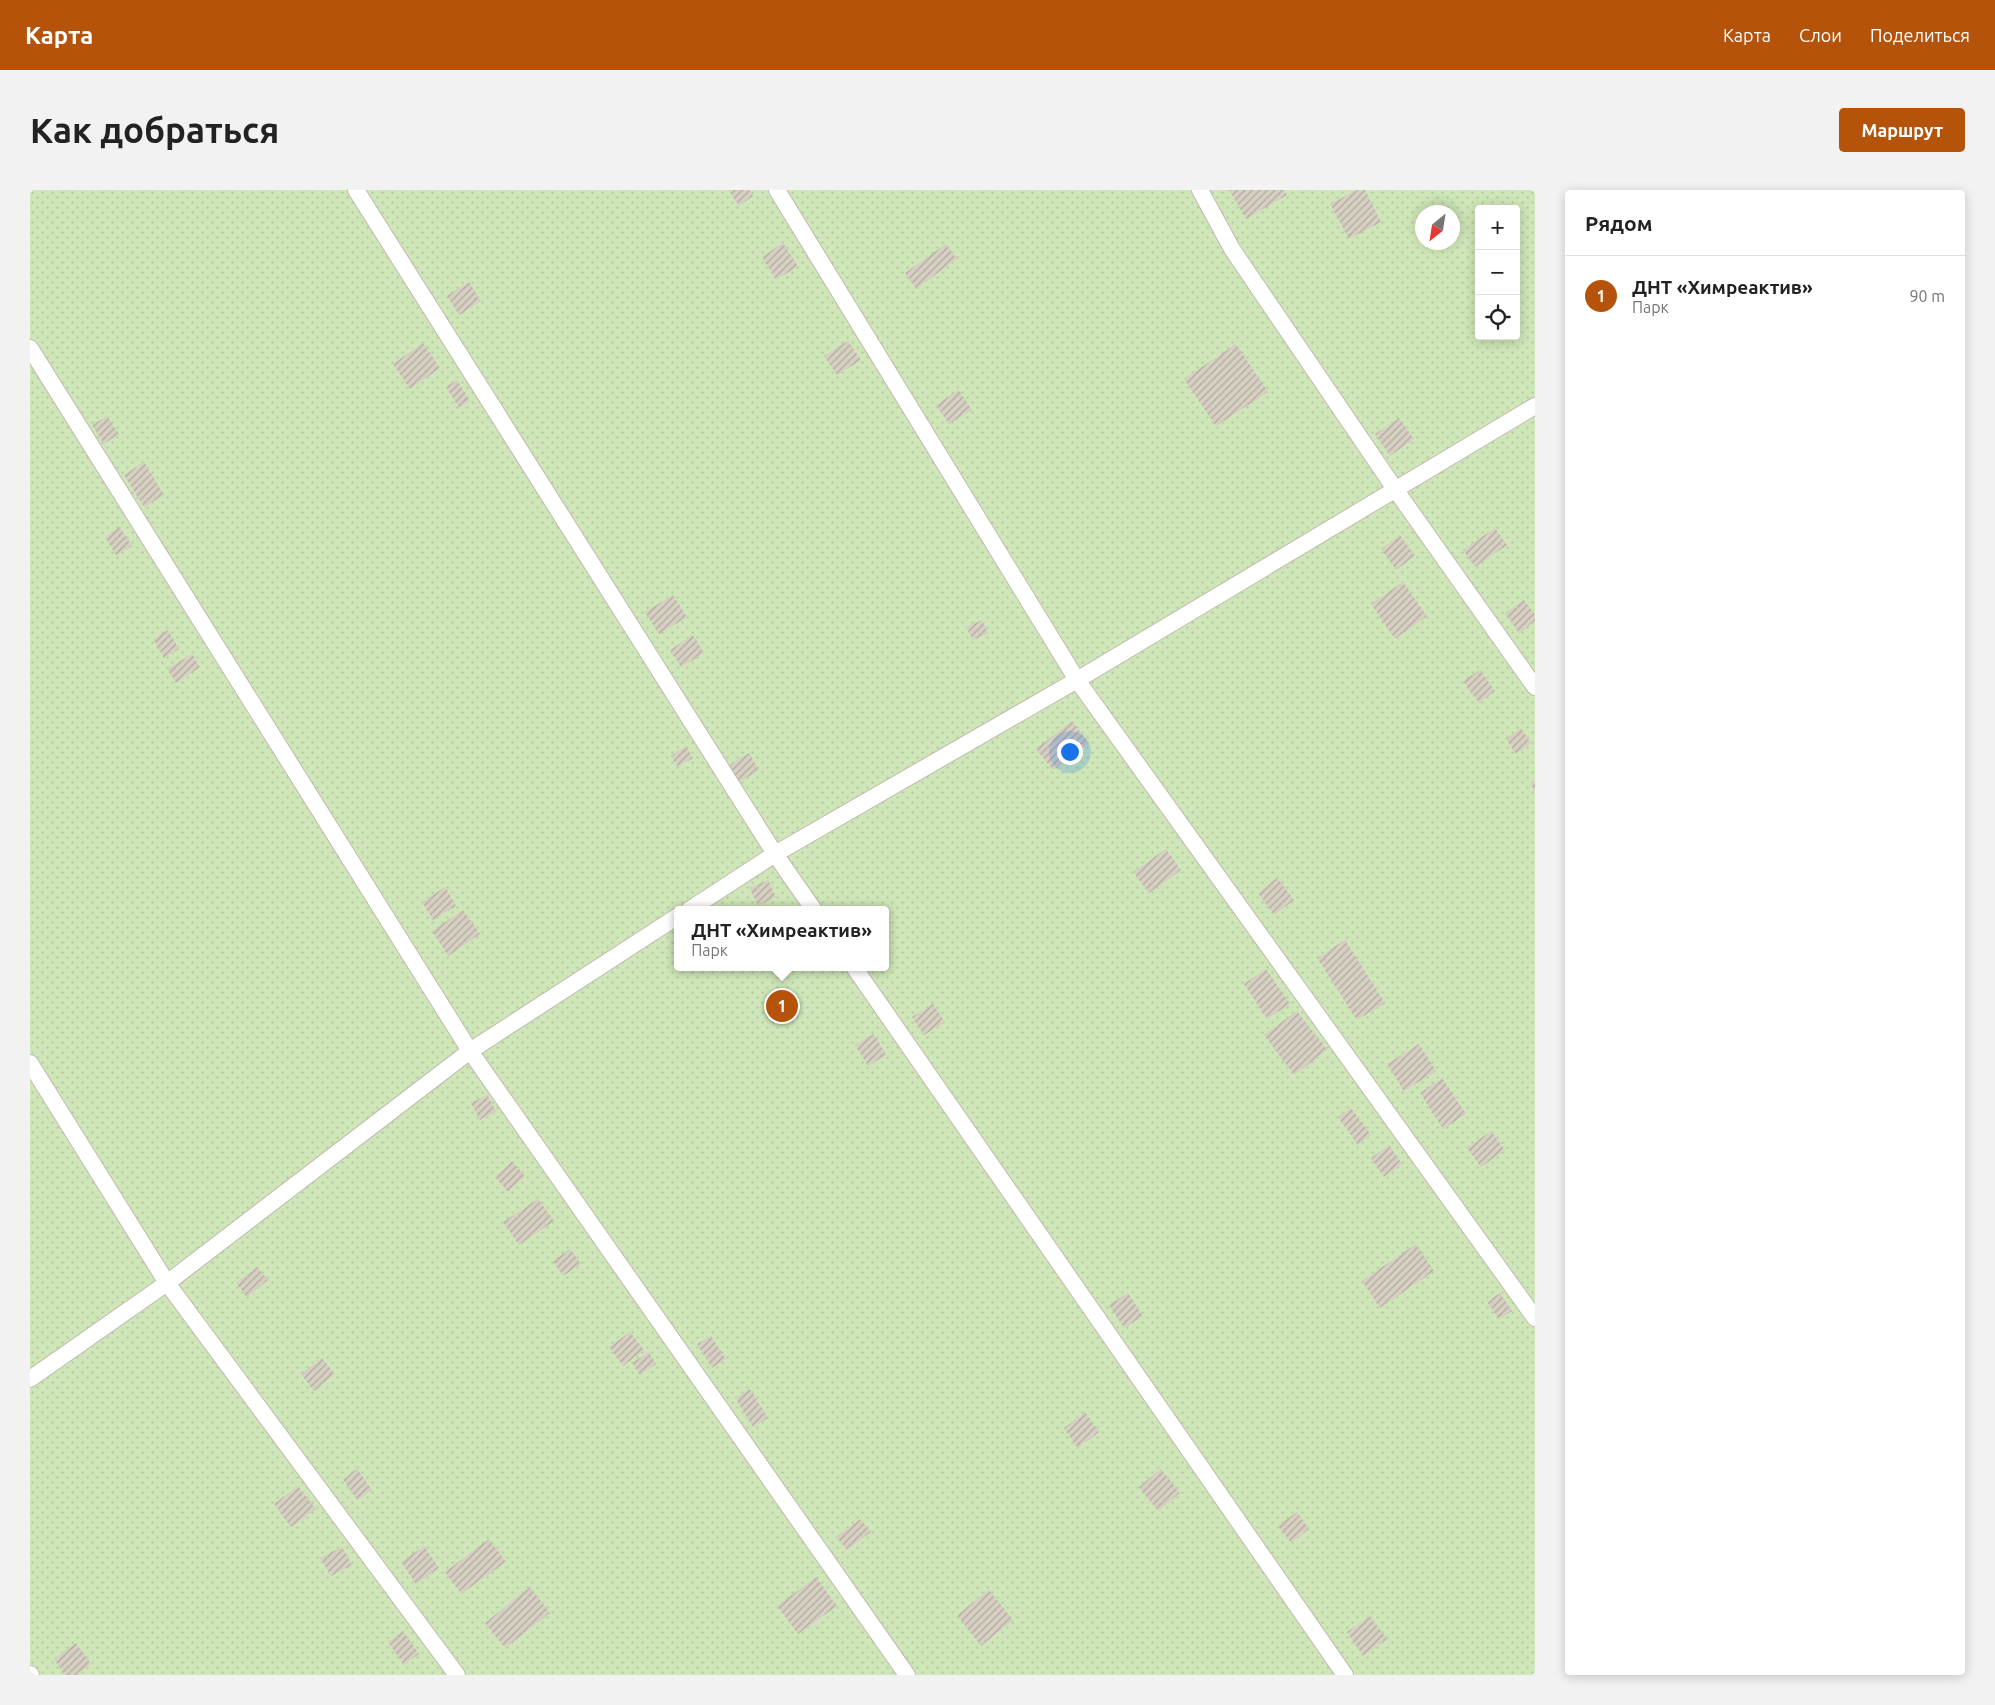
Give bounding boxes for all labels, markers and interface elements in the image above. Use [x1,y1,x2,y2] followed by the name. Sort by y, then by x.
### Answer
[25,22,93,49] text: Карта
[1723,25,1771,45] text: Карта
[1799,25,1842,45] text: Слои
[1870,25,1970,45] text: Поделиться
[1839,108,1965,152] button: Маршрут
[30,110,279,150] text: Как добраться
[1415,205,1460,250] north arrow
[1475,205,1520,340] map controls
[1475,205,1520,250] button: +
[1585,211,1653,235] text: Рядом
[1475,250,1520,295] button: −
[1632,276,1813,298] text: ДНТ «Химреактив»
[1596,287,1606,305] text: 1
[1909,287,1945,305] text: 90 m
[1475,295,1520,340] button: locate
[1632,298,1669,316] text: Парк
[1057,739,1083,765] your location
[674,906,889,971] popup
[691,919,872,941] text: ДНТ «Химреактив»
[691,941,728,959] text: Парк
[766,987,798,1025] pin: 1

